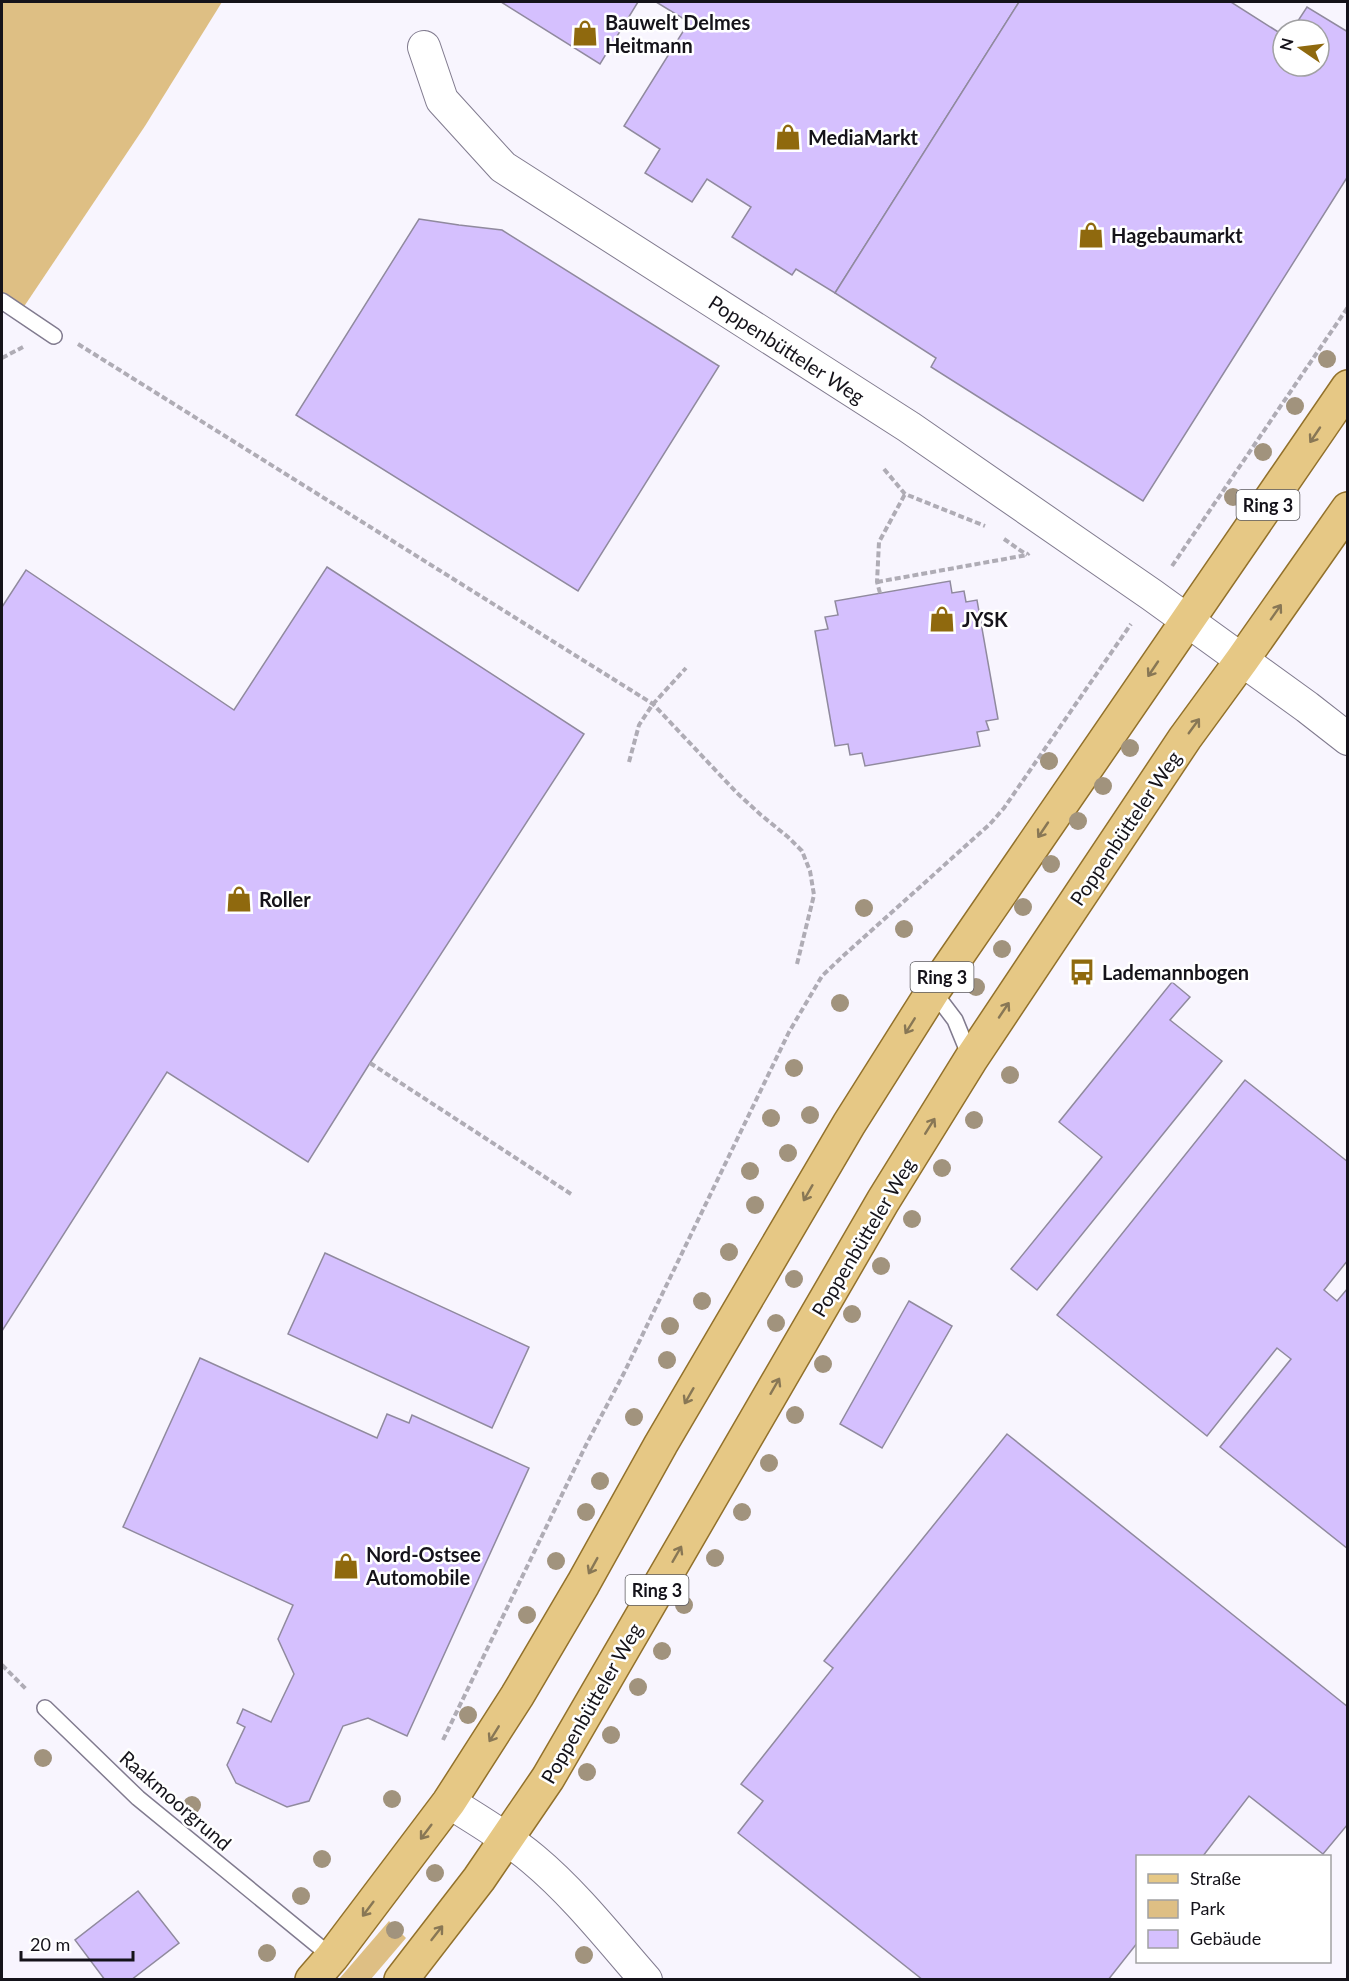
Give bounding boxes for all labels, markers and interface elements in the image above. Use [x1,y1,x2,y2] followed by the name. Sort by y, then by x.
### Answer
[605,10,750,57] place label: Bauwelt Delmes Heitmann
[570,18,600,48] shop icon: Bauwelt Delmes Heitmann
[1271,18,1331,78] north arrow
[1275,36,1297,53] text: N
[773,122,803,152] shop icon: MediaMarkt
[808,125,919,149] place label: MediaMarkt
[1076,220,1106,250] shop icon: Hagebaumarkt
[1111,223,1243,247] place label: Hagebaumarkt
[705,290,869,408] street label: Poppenbütteler Weg
[1309,427,1321,443] one-way arrow
[1236,490,1300,520] road number: Ring 3
[927,604,957,634] shop icon: JYSK
[1270,605,1282,621] one-way arrow
[962,607,1008,631] place label: JYSK
[1147,661,1159,677] one-way arrow
[1188,719,1200,735] one-way arrow
[1064,746,1186,910] street label: Poppenbütteler Weg
[1037,821,1049,838] one-way arrow
[224,884,254,914] shop icon: Roller
[259,887,311,911] place label: Roller
[1067,957,1097,987] bus stop icon: Lademannbogen
[1102,960,1249,984] place label: Lademannbogen
[910,962,974,992] road number: Ring 3
[998,1003,1010,1019] one-way arrow
[904,1017,916,1034] one-way arrow
[924,1118,936,1135] one-way arrow
[806,1153,920,1321] street label: Poppenbütteler Weg
[802,1184,814,1201] one-way arrow
[769,1378,781,1395] one-way arrow
[683,1387,695,1404] one-way arrow
[365,1542,481,1589] place label: Nord-Ostsee Automobile
[672,1546,683,1564] one-way arrow
[331,1551,361,1581] shop icon: Nord-Ostsee Automobile
[587,1557,599,1574] one-way arrow
[626,1575,688,1605] road number: Ring 3
[535,1619,647,1787] street label: Poppenbütteler Weg
[487,1725,500,1742] one-way arrow
[115,1745,237,1855] street label: Raakmoorgrund
[420,1824,433,1840] one-way arrow
[1136,1855,1331,1963] legend
[1190,1867,1241,1889] text: Straße
[1190,1897,1226,1919] text: Park
[362,1900,375,1916] one-way arrow
[21,1924,134,1962] scale bar
[431,1926,444,1942] one-way arrow
[1190,1927,1261,1949] text: Gebäude
[30,1933,70,1955] text: 20 m

